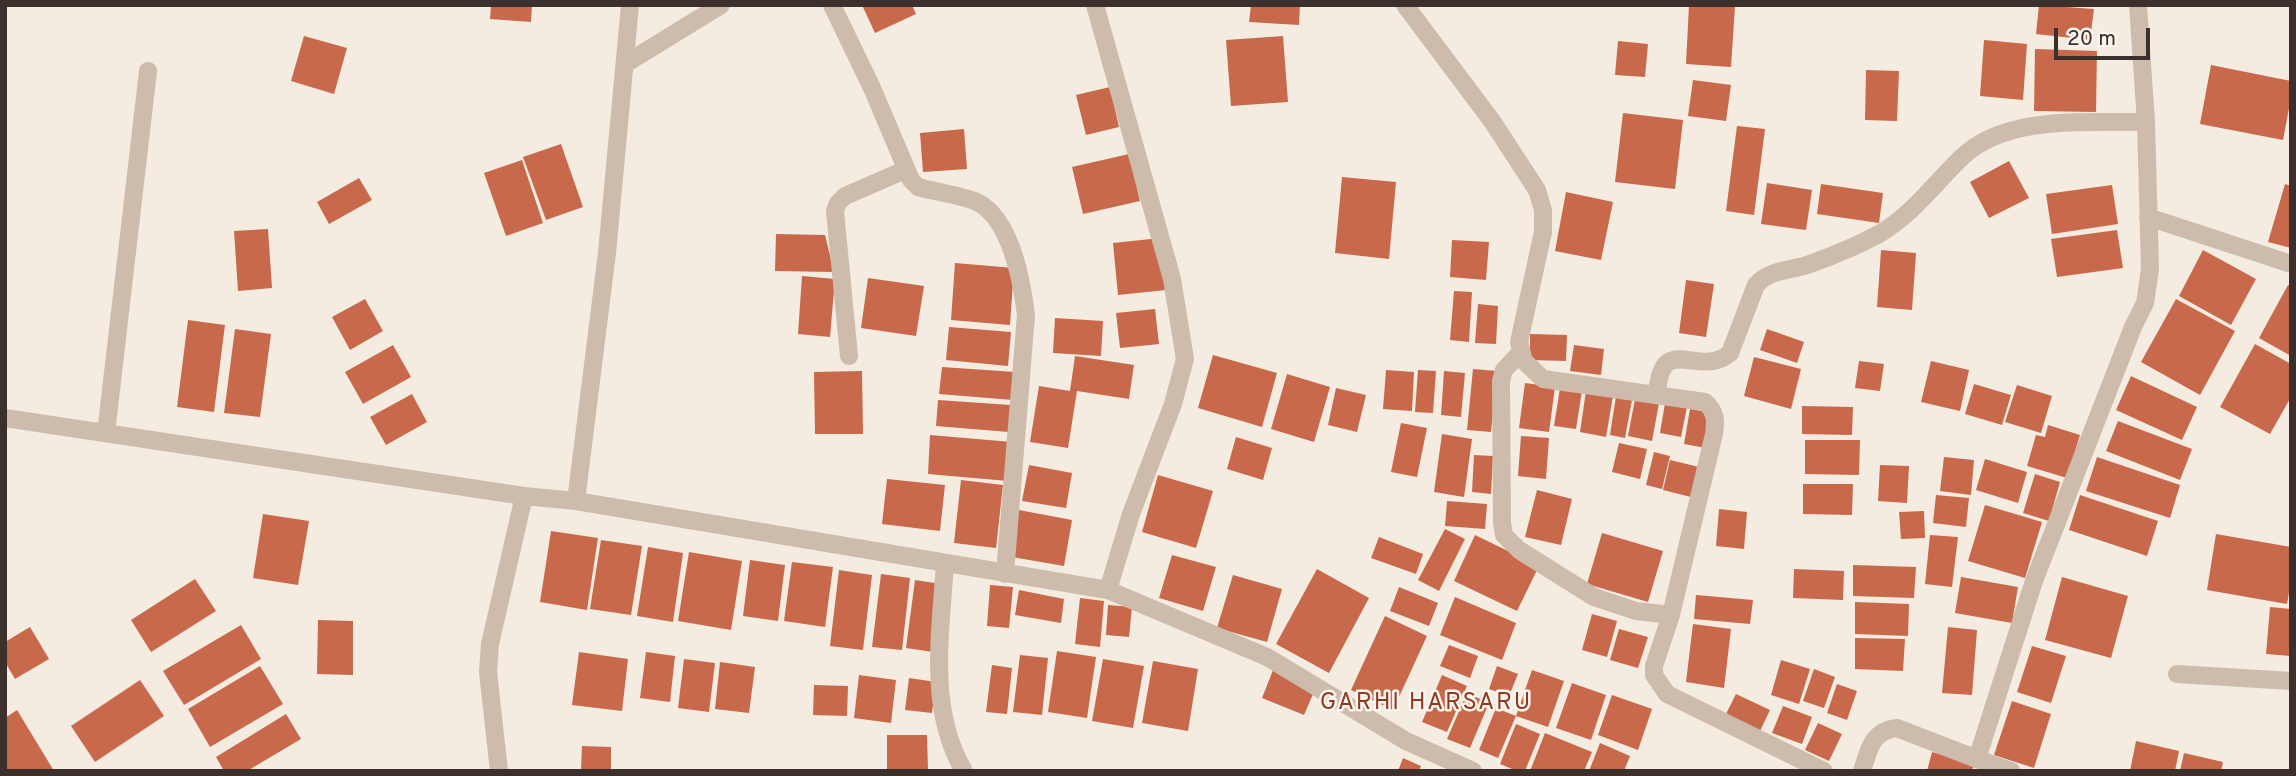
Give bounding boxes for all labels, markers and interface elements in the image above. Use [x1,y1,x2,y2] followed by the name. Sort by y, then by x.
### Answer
[2058,14,2154,58] scale bar
[2067,26,2116,53] text: 20 m
[1321,690,1531,718] district label: GARHI HARSARU

